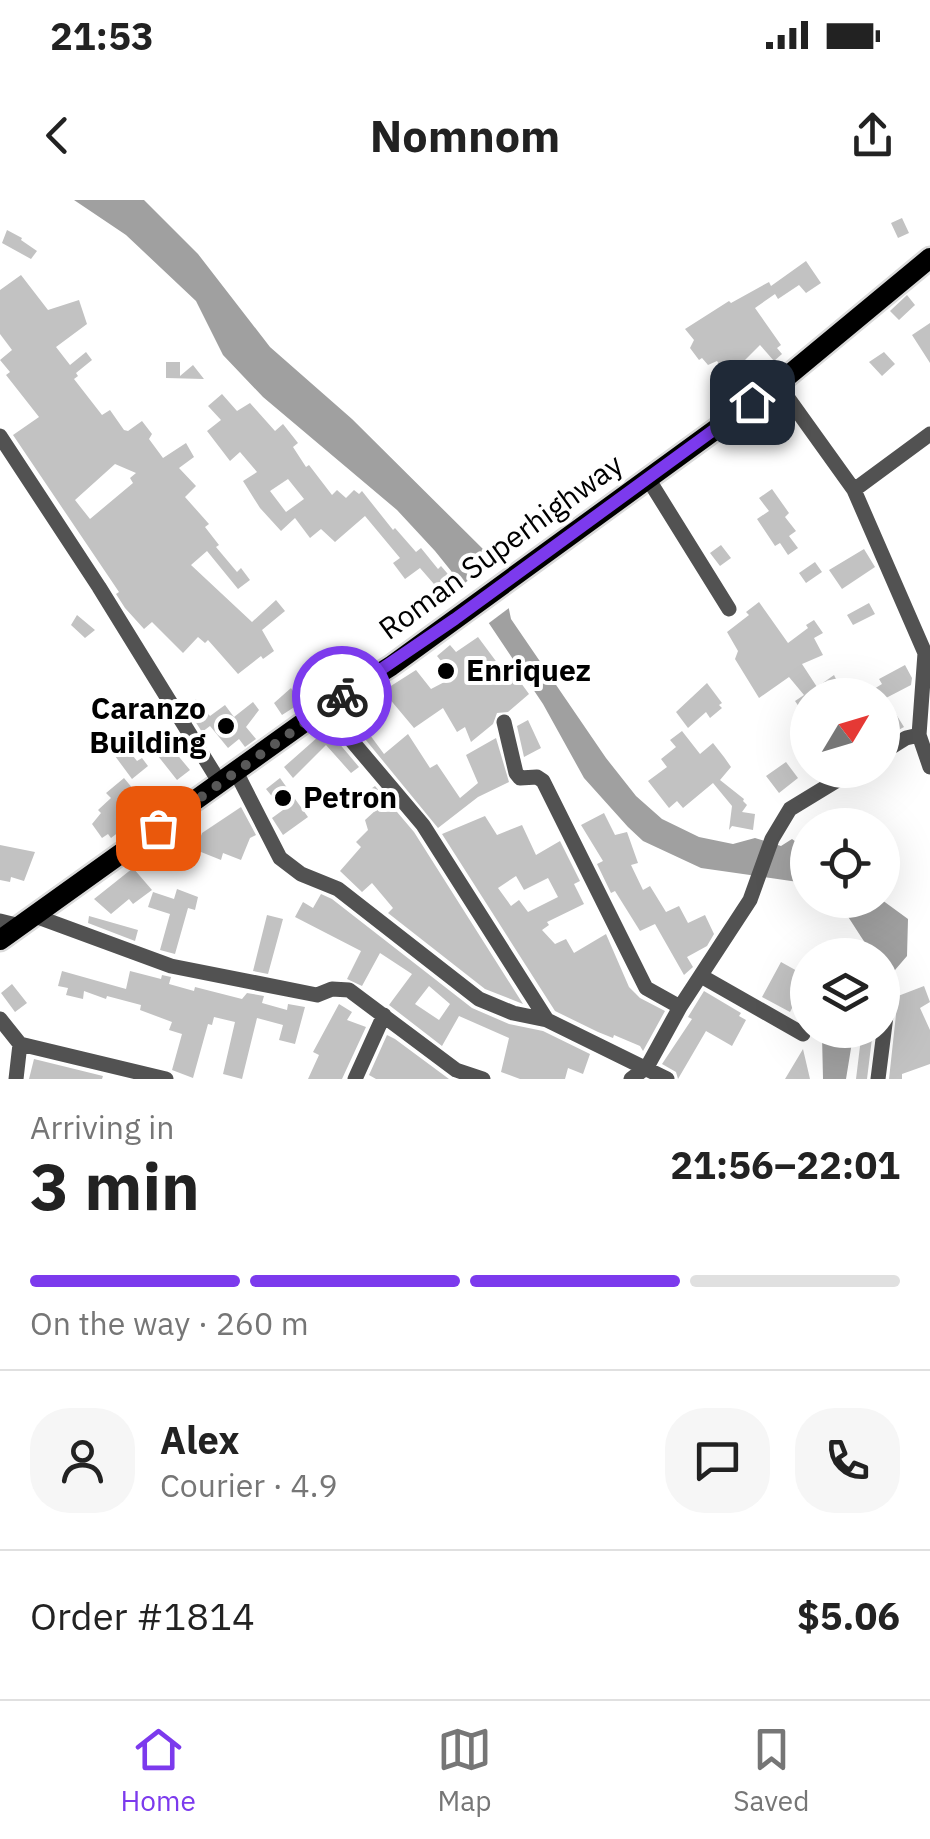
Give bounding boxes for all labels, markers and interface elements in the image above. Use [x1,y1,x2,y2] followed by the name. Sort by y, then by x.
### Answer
[50,11,154,60] text: 21:53
[370,106,560,164] text: Nomnom
[30,108,85,163] icon: back
[845,108,900,163] icon: share
[710,360,795,445] pin
[725,375,780,430] icon: home
[370,444,630,647] street label: Roman Superhighway
[292,646,392,746] courier
[466,650,591,689] place label: Enriquez
[435,660,457,682] marker: Enriquez
[315,669,370,724] icon: bike
[790,678,900,788] north arrow
[790,678,900,1048] map controls
[89,688,206,761] place label: Caranzo Building
[215,715,237,737] marker: Caranzo Building
[303,777,397,816] place label: Petron
[116,786,201,871] pin
[272,787,294,809] marker: Petron
[131,801,186,856] icon: bag
[790,808,900,918] button: locate
[790,938,900,1048] button: layers
[30,1106,175,1148] text: Arriving in
[670,1140,900,1189] text: 21:56–22:01
[30,1143,200,1228] text: 3 min
[30,1302,309,1344] text: On the way · 260 m
[30,1408,135,1513] button: person
[665,1408,770,1513] button: chat
[795,1408,900,1513] button: phone
[160,1415,240,1464] text: Alex
[160,1464,338,1506] text: Courier · 4.9
[30,1591,255,1640] text: Order #1814
[797,1591,900,1640] text: $5.06
[121,1722,196,1819] tab: Home
[437,1722,492,1819] tab: Map
[733,1722,809,1819] tab: Saved

